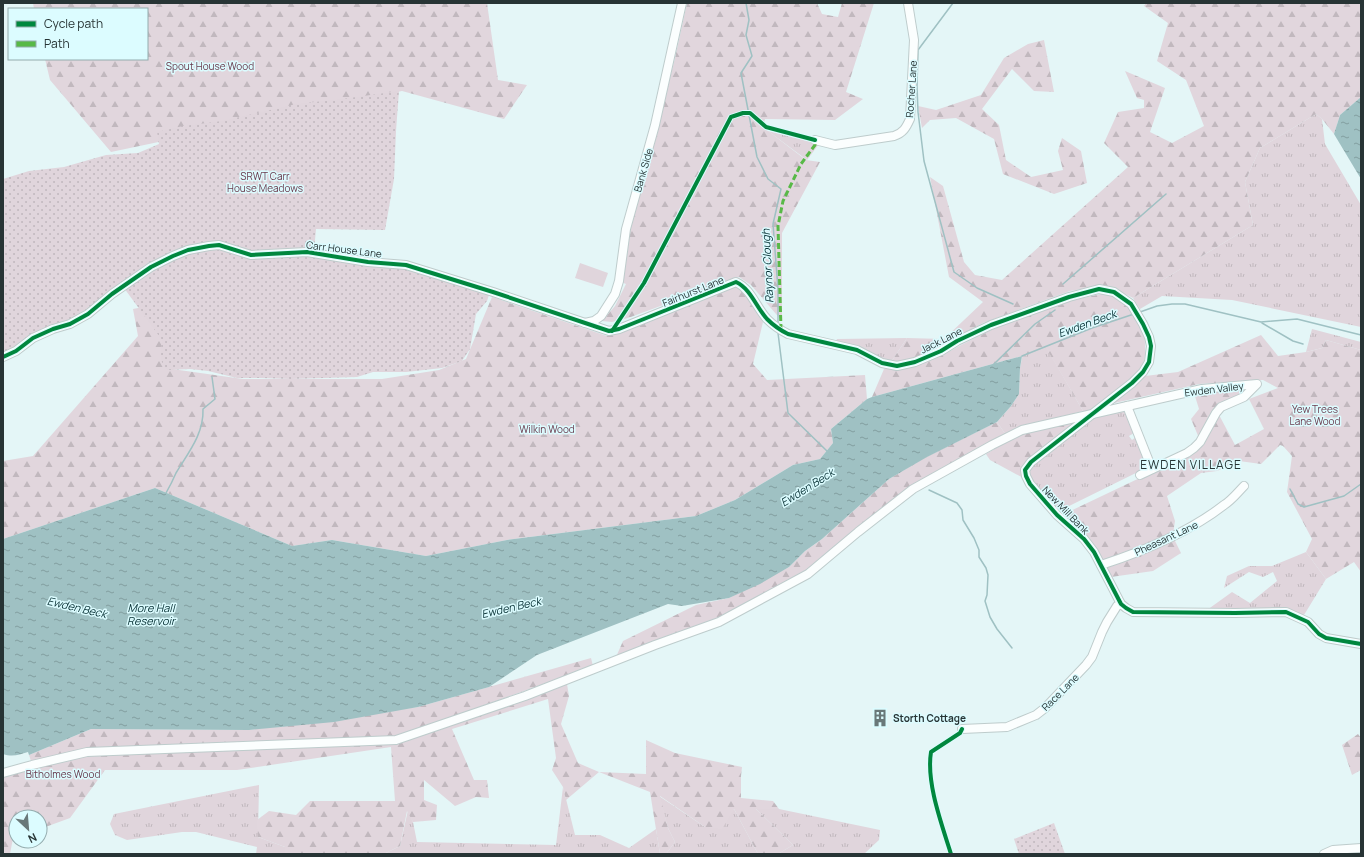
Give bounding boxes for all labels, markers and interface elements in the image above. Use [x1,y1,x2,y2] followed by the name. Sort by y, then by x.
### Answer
[8,8,148,60] legend
[44,15,103,32] text: Cycle path
[44,35,70,52] text: Path
[166,59,254,73] park label: Spout House Wood
[902,60,920,118] street label: Rocher Lane
[630,146,656,193] street label: Bank Side
[227,169,303,195] park label: SRWT Carr House Meadows
[758,228,776,303] water label: Raynor Clough
[305,237,383,261] street label: Carr House Lane
[660,272,726,310] street label: Fairhurst Lane
[1056,305,1120,340] water label: Ewden Beck
[918,323,964,356] street label: Jack Lane
[1184,378,1245,400] street label: Ewden Valley
[1290,402,1341,428] park label: Yew Trees Lane Wood
[519,422,575,436] park label: Wilkin Wood
[1140,456,1242,473] district label: EWDEN VILLAGE
[777,464,838,509] water label: Ewden Beck
[1039,483,1093,538] street label: New Mill Bank
[1132,517,1200,559] street label: Pheasant Lane
[46,593,110,621] water label: Ewden Beck
[480,593,544,621] water label: Ewden Beck
[127,600,177,628] water label: More Hall Reservoir
[1038,670,1082,714] street label: Race Lane
[870,708,890,728] building icon: Storth Cottage
[893,711,966,725] place label: Storth Cottage
[26,767,100,781] park label: Bitholmes Wood
[8,809,48,849] north arrow
[26,830,39,847] text: N

